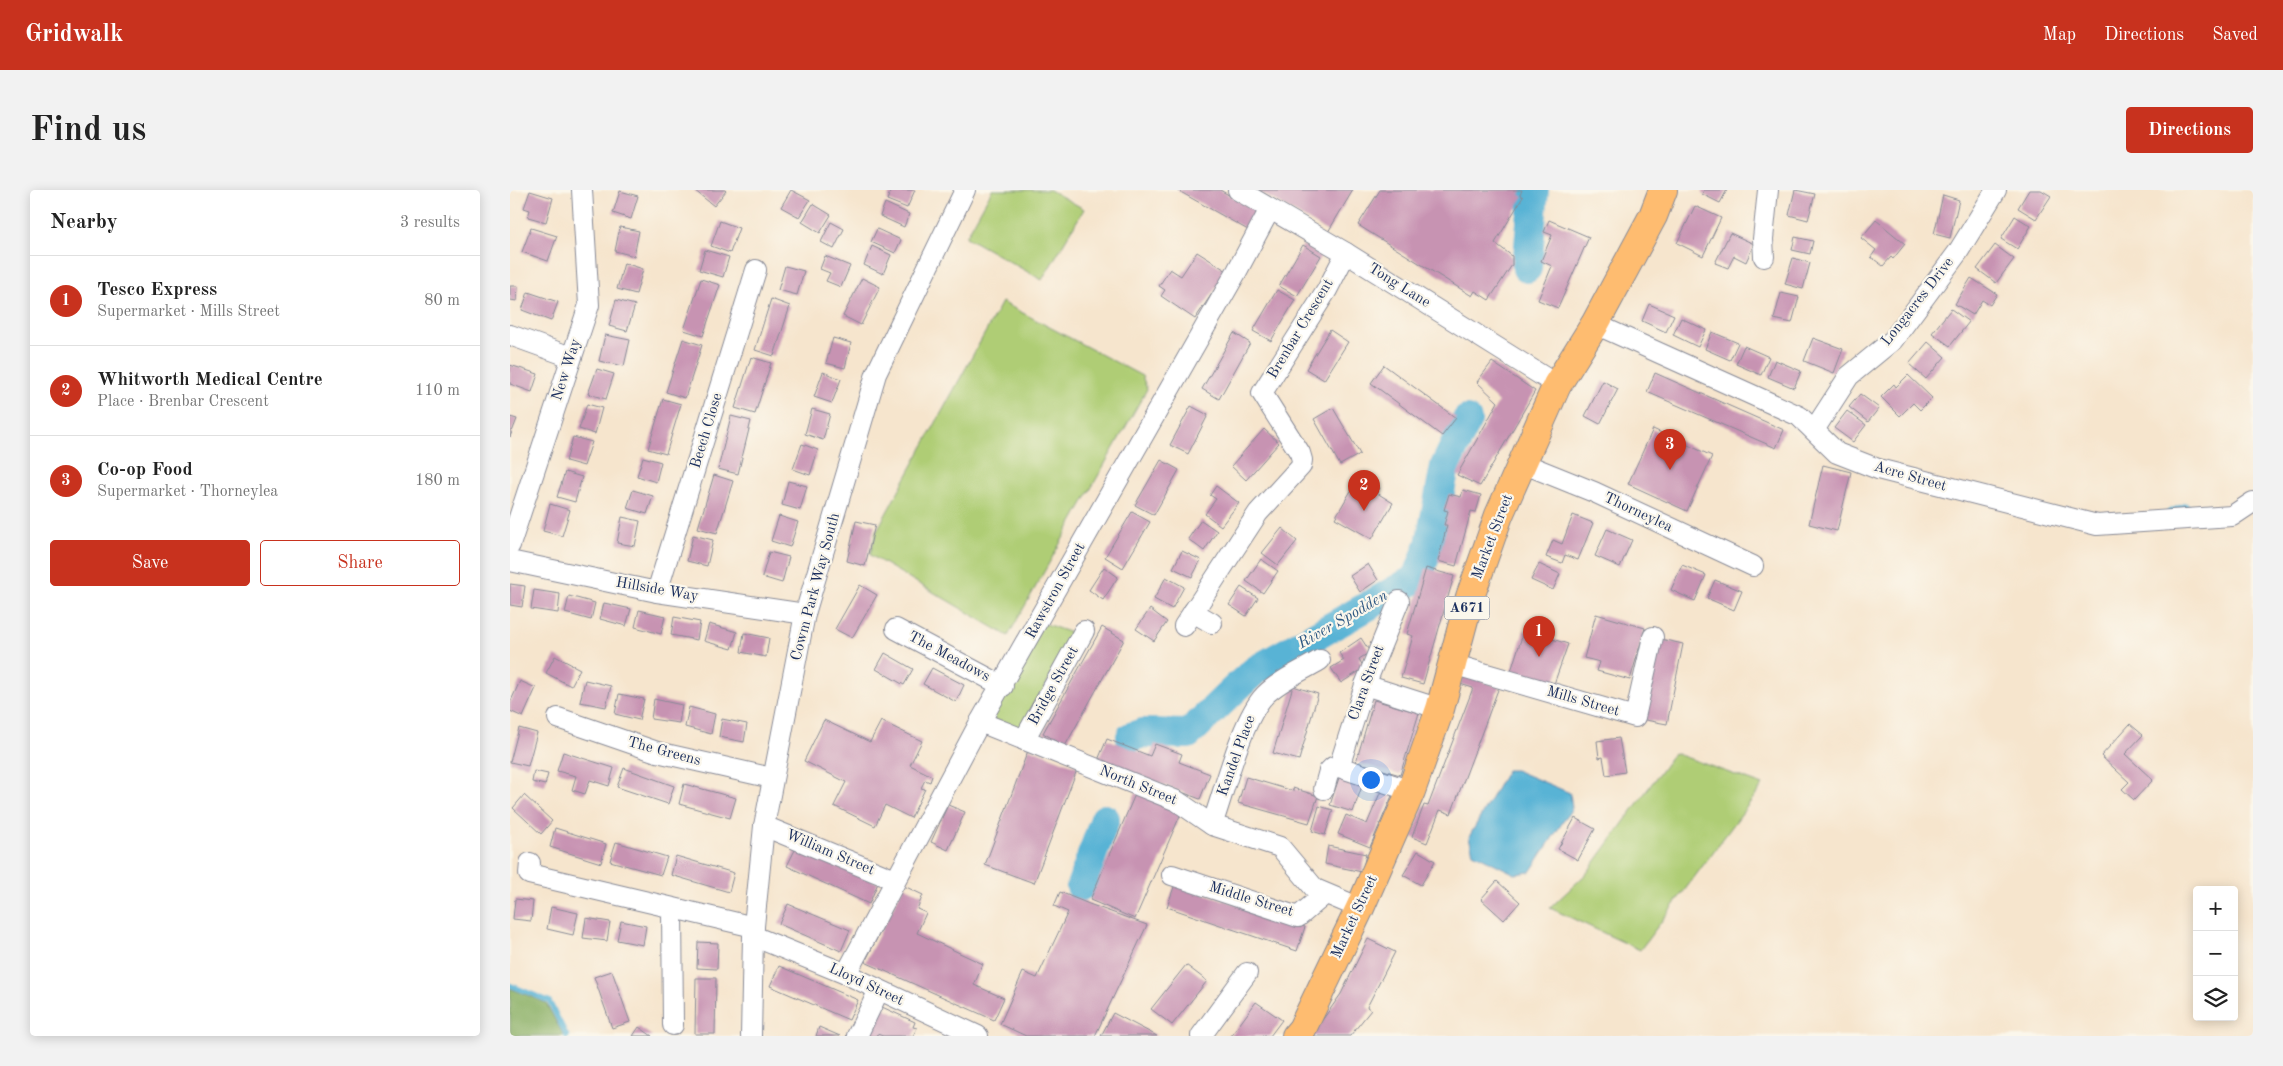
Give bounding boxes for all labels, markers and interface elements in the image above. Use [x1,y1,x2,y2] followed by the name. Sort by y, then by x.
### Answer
[25,23,123,47] text: Gridwalk
[2043,26,2076,44] text: Map
[2104,26,2184,44] text: Directions
[2212,26,2258,44] text: Saved
[2126,107,2253,153] button: Directions
[30,113,146,148] text: Find us
[50,212,118,233] text: Nearby
[400,215,460,231] text: 3 results
[1879,255,1957,349] street label: Longacres Drive
[1365,261,1433,311] street label: Tong Lane
[1265,277,1337,381] street label: Brenbar Crescent
[97,281,217,300] text: Tesco Express
[61,293,71,309] text: 1
[424,293,460,309] text: 80 m
[97,304,280,320] text: Supermarket · Mills Street
[550,337,584,403] street label: New Way
[97,371,323,390] text: Whitworth Medical Centre
[61,383,71,399] text: 2
[415,383,460,399] text: 110 m
[688,391,726,470] street label: Beech Close
[97,394,269,410] text: Place · Brenbar Crescent
[1654,429,1686,470] pin: 3
[1872,459,1948,495] street label: Acre Street
[97,461,193,480] text: Co-op Food
[1348,470,1380,511] pin: 2
[61,473,71,489] text: 3
[415,473,460,489] text: 180 m
[97,484,278,500] text: Supermarket · Thorneylea
[1601,491,1675,536] street label: Thorneylea
[1470,492,1516,582] street label: Market Street
[789,511,843,663] street label: Cowm Park Way South
[50,540,250,586] button: Save
[260,540,460,586] button: Share
[1024,541,1088,641] street label: Rawstron Street
[615,575,699,605] street label: Hillside Way
[1294,588,1391,653] water label: River Spodden
[1444,596,1490,619] road number: A671
[1523,616,1555,657] pin: 1
[906,629,992,685] street label: The Meadows
[1346,643,1388,723] street label: Clara Street
[1026,644,1082,728] street label: Bridge Street
[1545,684,1621,720] street label: Mills Street
[1215,713,1259,798] street label: Kandel Place
[626,735,702,769] street label: The Greens
[1097,764,1179,808] street label: North Street
[1358,767,1384,793] your location
[783,828,877,878] street label: William Street
[1329,873,1381,961] street label: Market Street
[1207,880,1295,920] street label: Middle Street
[2193,886,2238,1021] map controls
[2193,886,2238,931] button: +
[2193,931,2238,976] button: −
[826,961,906,1009] street label: Lloyd Street
[2193,976,2238,1021] button: layers

